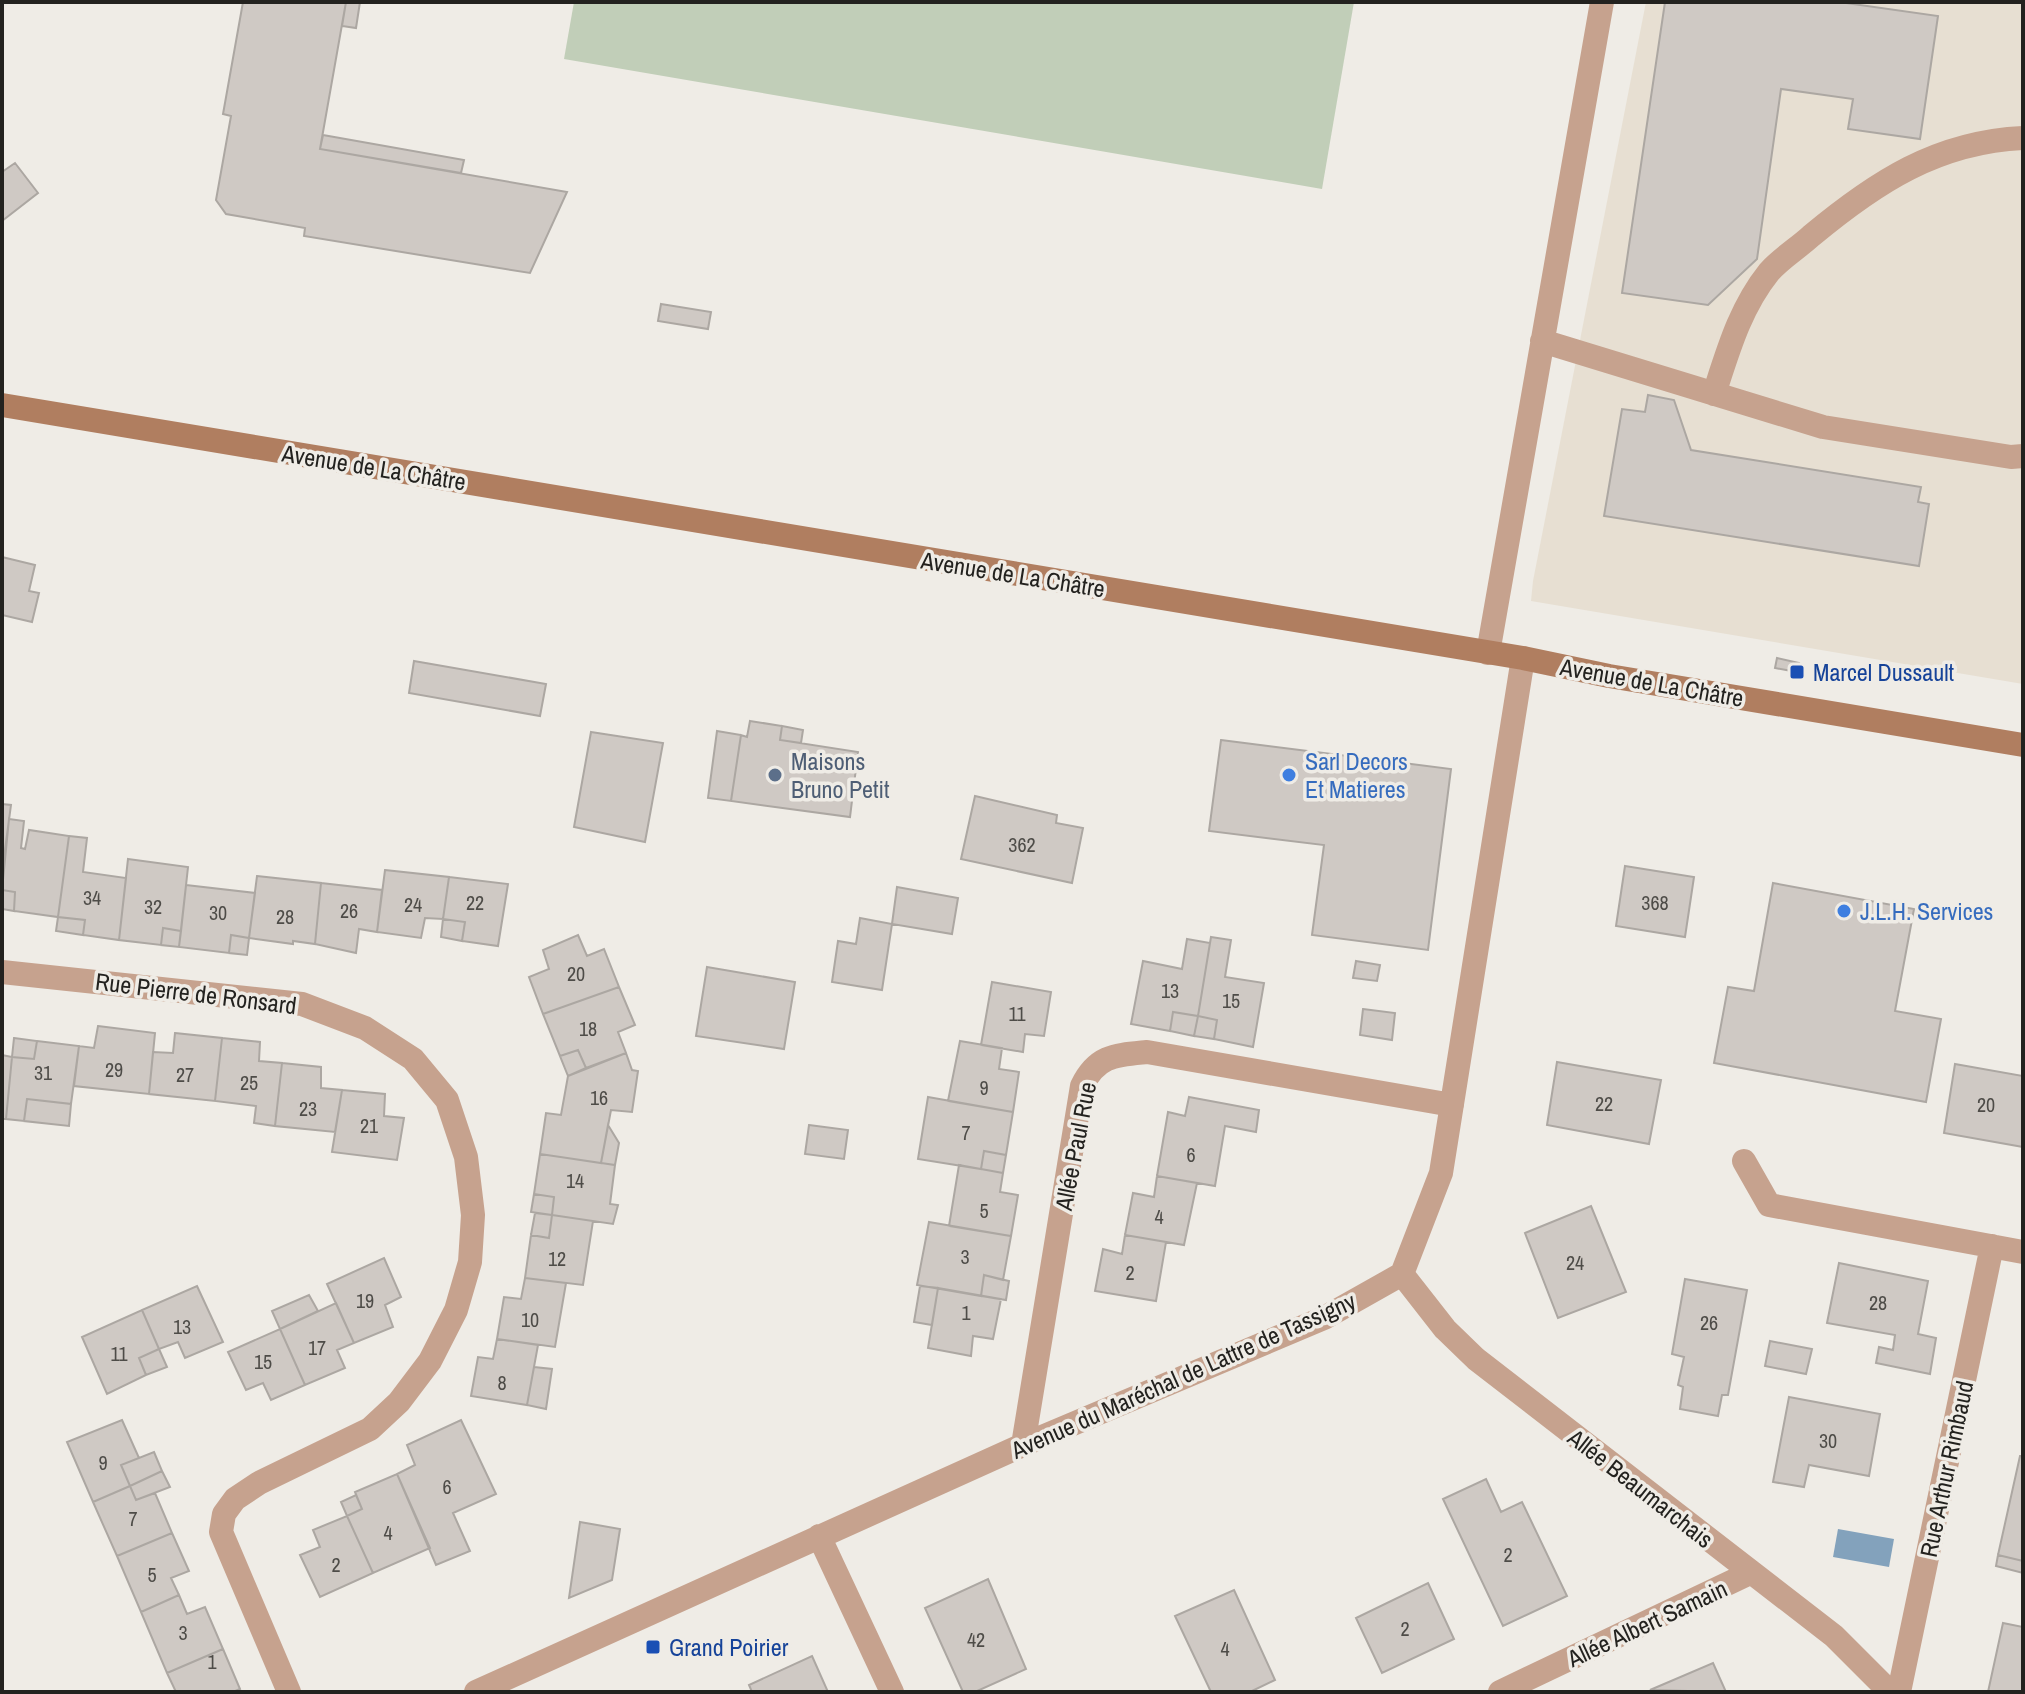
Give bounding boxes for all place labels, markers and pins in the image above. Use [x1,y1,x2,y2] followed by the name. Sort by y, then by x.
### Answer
[1813,656,1955,688] place label: Marcel Dussault
[1788,663,1806,681] marker: Marcel Dussault
[791,745,890,805] place label: Maisons Bruno Petit
[1305,745,1408,805] place label: Sarl Decors Et Matieres
[766,766,784,784] marker: Maisons Bruno Petit
[1280,766,1298,784] marker: Sarl Decors Et Matieres
[1860,895,1993,927] place label: J.L.H. Services
[1835,902,1853,920] marker: J.L.H. Services
[669,1631,789,1663] place label: Grand Poirier
[644,1638,662,1656] marker: Grand Poirier

